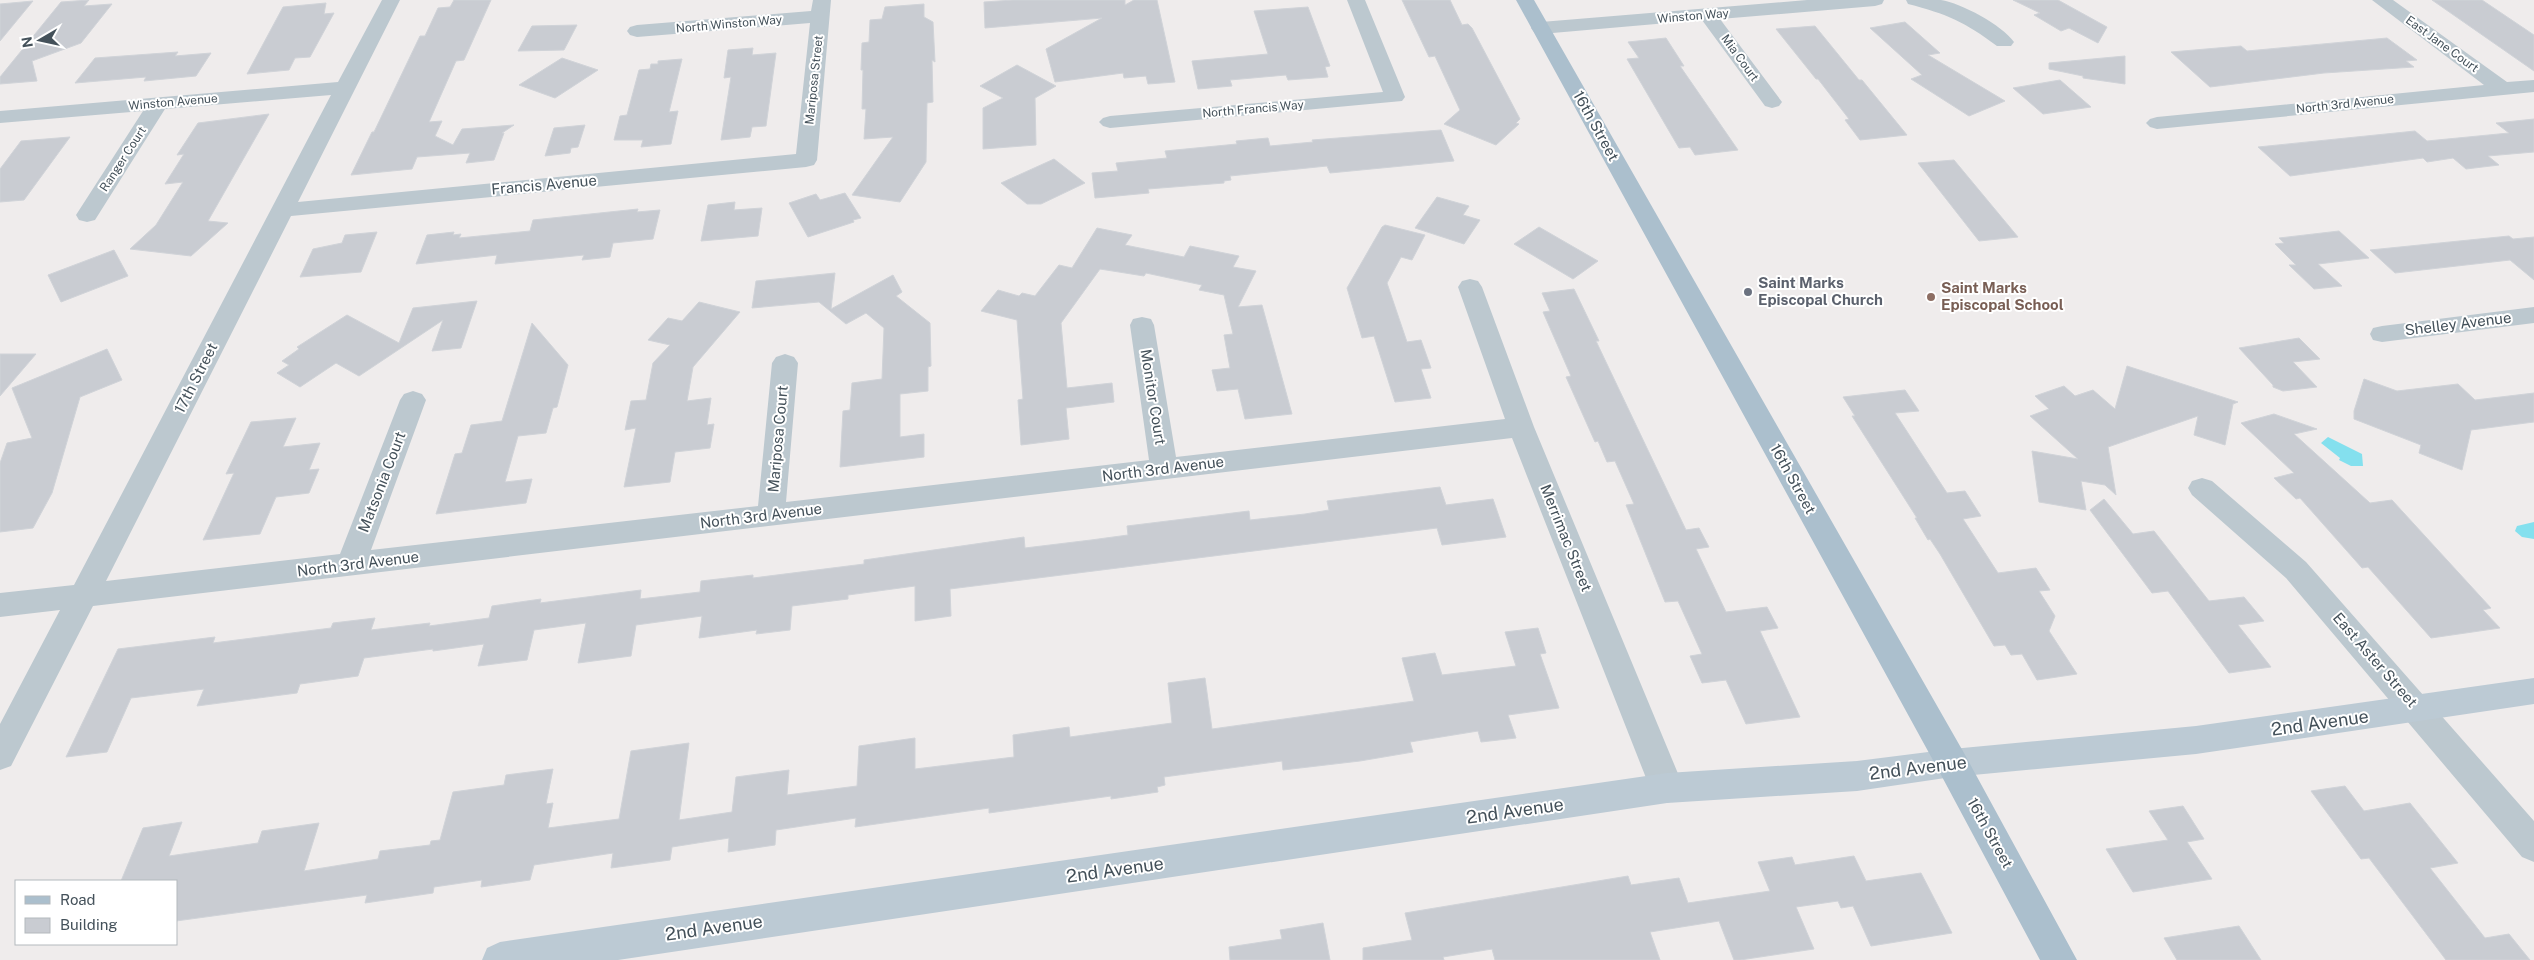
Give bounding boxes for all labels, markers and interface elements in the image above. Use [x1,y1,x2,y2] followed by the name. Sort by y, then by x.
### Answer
[1657,6,1730,26] street label: Winston Way
[675,12,783,36] street label: North Winston Way
[2403,13,2481,75] street label: East Jane Court
[15,15,65,65] north arrow
[1718,32,1762,84] street label: Mia Court
[802,34,826,125] street label: Mariposa Street
[18,35,36,49] text: N
[1570,88,1623,164] street label: 16th Street
[128,91,218,113] street label: Winston Avenue
[2295,92,2395,116] street label: North 3rd Avenue
[1202,98,1305,120] street label: North Francis Way
[97,124,149,194] street label: Ranger Court
[490,171,597,198] street label: Francis Avenue
[1758,274,1883,308] place label: Saint Marks Episcopal Church
[1941,279,2064,313] place label: Saint Marks Episcopal School
[1742,286,1754,298] marker: Saint Marks Episcopal Church
[1925,291,1937,303] marker: Saint Marks Episcopal School
[2404,309,2512,338] street label: Shelley Avenue
[170,339,221,416] street label: 17th Street
[1138,348,1169,446] street label: Monitor Court
[764,385,791,493] street label: Mariposa Court
[355,429,409,535] street label: Matsonia Court
[1767,441,1820,517] street label: 16th Street
[1101,453,1225,484] street label: North 3rd Avenue
[1537,482,1596,594] street label: Merrimac Street
[699,500,823,531] street label: North 3rd Avenue
[296,548,420,579] street label: North 3rd Avenue
[2330,609,2421,711] street label: East Aster Street
[2270,705,2370,740] street label: 2nd Avenue
[1868,751,1968,784] street label: 2nd Avenue
[1465,793,1565,828] street label: 2nd Avenue
[1964,795,2017,871] street label: 16th Street
[1065,852,1165,887] street label: 2nd Avenue
[15,880,178,945] legend
[60,891,96,908] text: Road
[664,910,764,945] street label: 2nd Avenue
[60,916,118,933] text: Building

